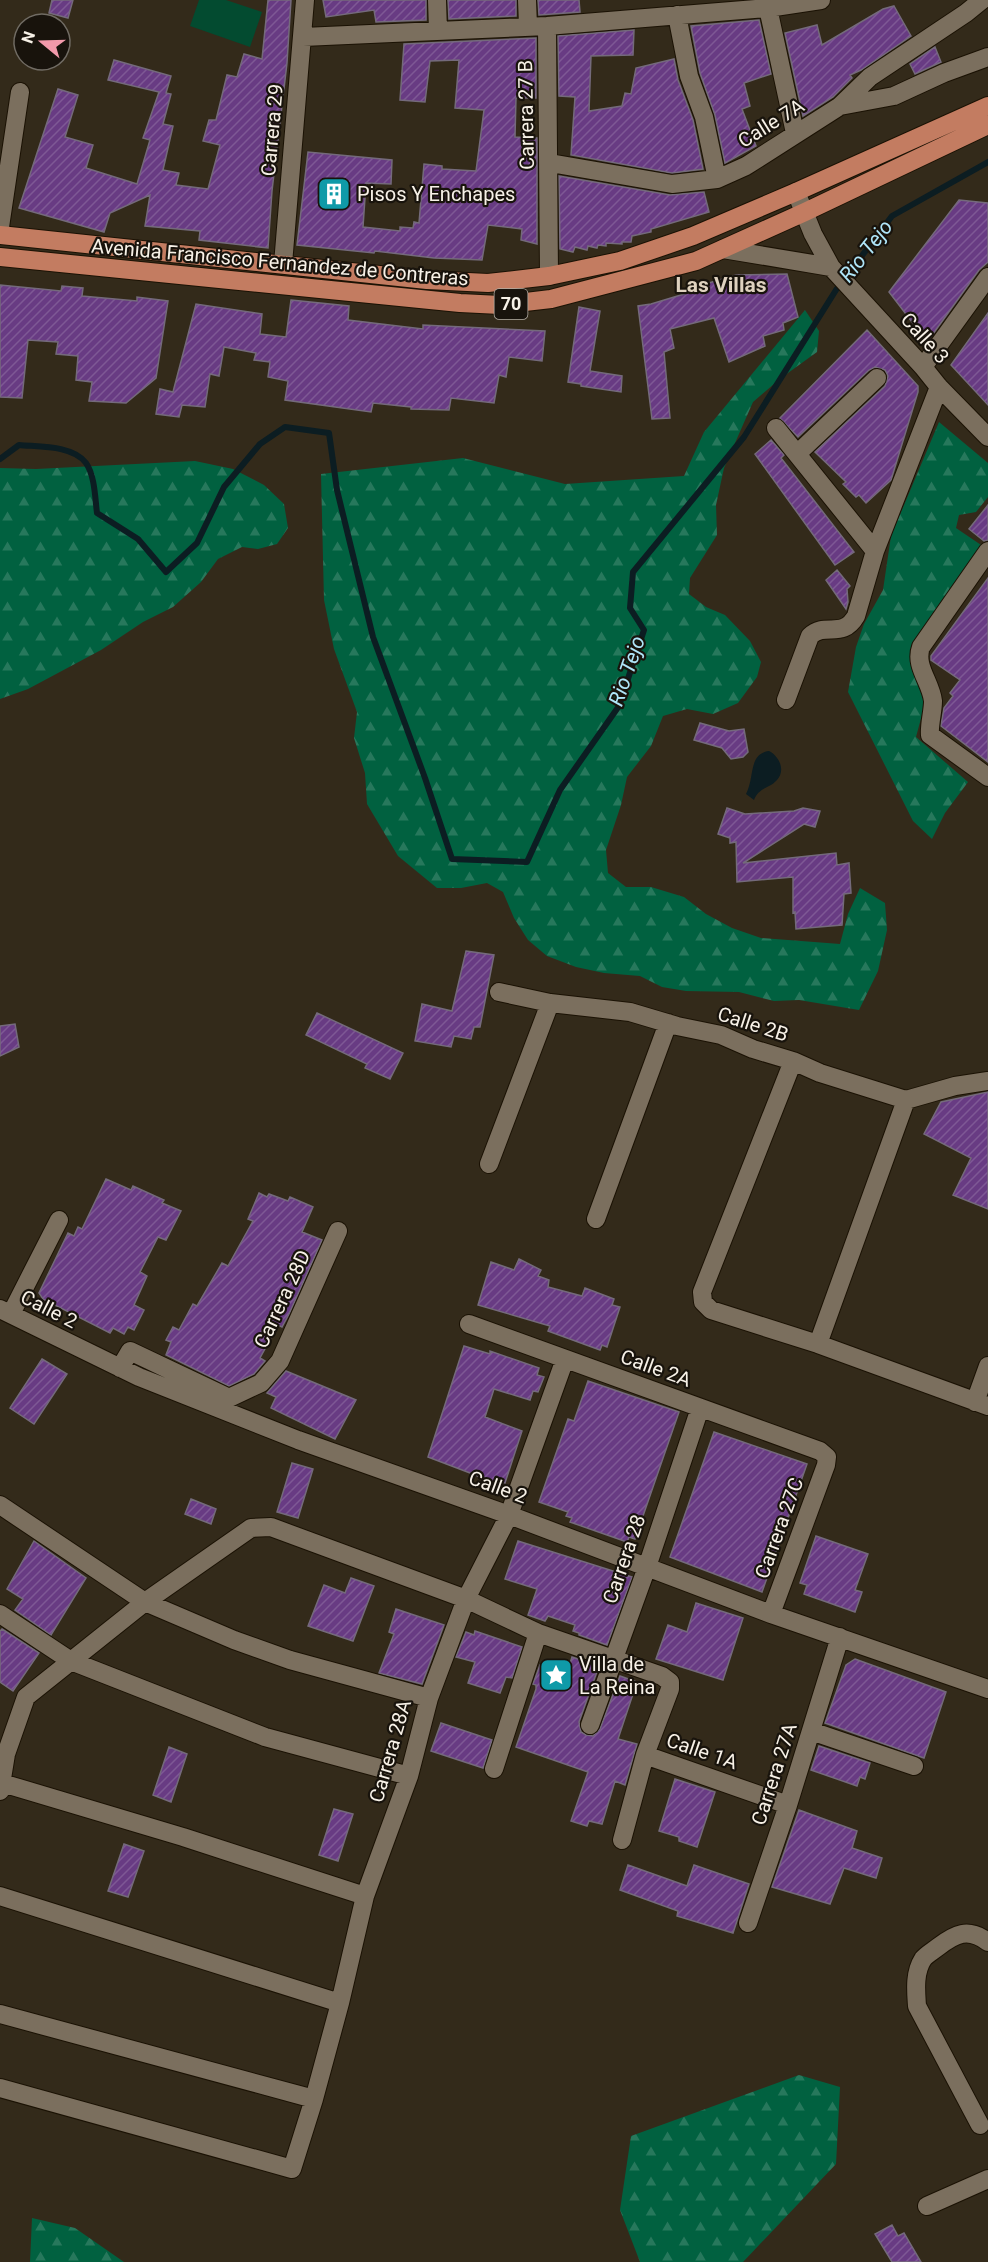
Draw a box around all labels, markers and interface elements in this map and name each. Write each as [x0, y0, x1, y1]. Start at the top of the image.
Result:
north arrow [12, 12, 72, 72]
text: N [17, 29, 39, 46]
street label: Carrera 27 B [513, 60, 539, 170]
street label: Carrera 29 [256, 83, 288, 177]
street label: Calle 7A [733, 93, 809, 153]
building icon: Pisos Y Enchapes [316, 176, 352, 212]
place label: Pisos Y Enchapes [357, 182, 515, 206]
water label: Rio Tejo [834, 215, 898, 287]
street label: Avenida Francisco Fernandez de Contreras [90, 234, 470, 290]
district label: Las Villas [675, 273, 767, 297]
road number: 70 [494, 289, 528, 319]
street label: Calle 3 [896, 308, 954, 368]
water label: Rio Tejo [604, 633, 650, 709]
street label: Calle 2B [715, 1001, 791, 1047]
street label: Carrera 28D [249, 1246, 315, 1352]
street label: Calle 2 [17, 1285, 81, 1333]
street label: Calle 2A [617, 1344, 695, 1392]
street label: Calle 2 [465, 1465, 531, 1509]
street label: Carrera 27C [750, 1474, 808, 1582]
street label: Carrera 28 [598, 1511, 650, 1607]
place label: Villa de La Reina [579, 1652, 655, 1699]
place icon: Villa de La Reina [538, 1657, 574, 1693]
street label: Carrera 28A [364, 1697, 416, 1805]
street label: Carrera 27A [746, 1720, 802, 1828]
street label: Calle 1A [663, 1728, 741, 1774]

